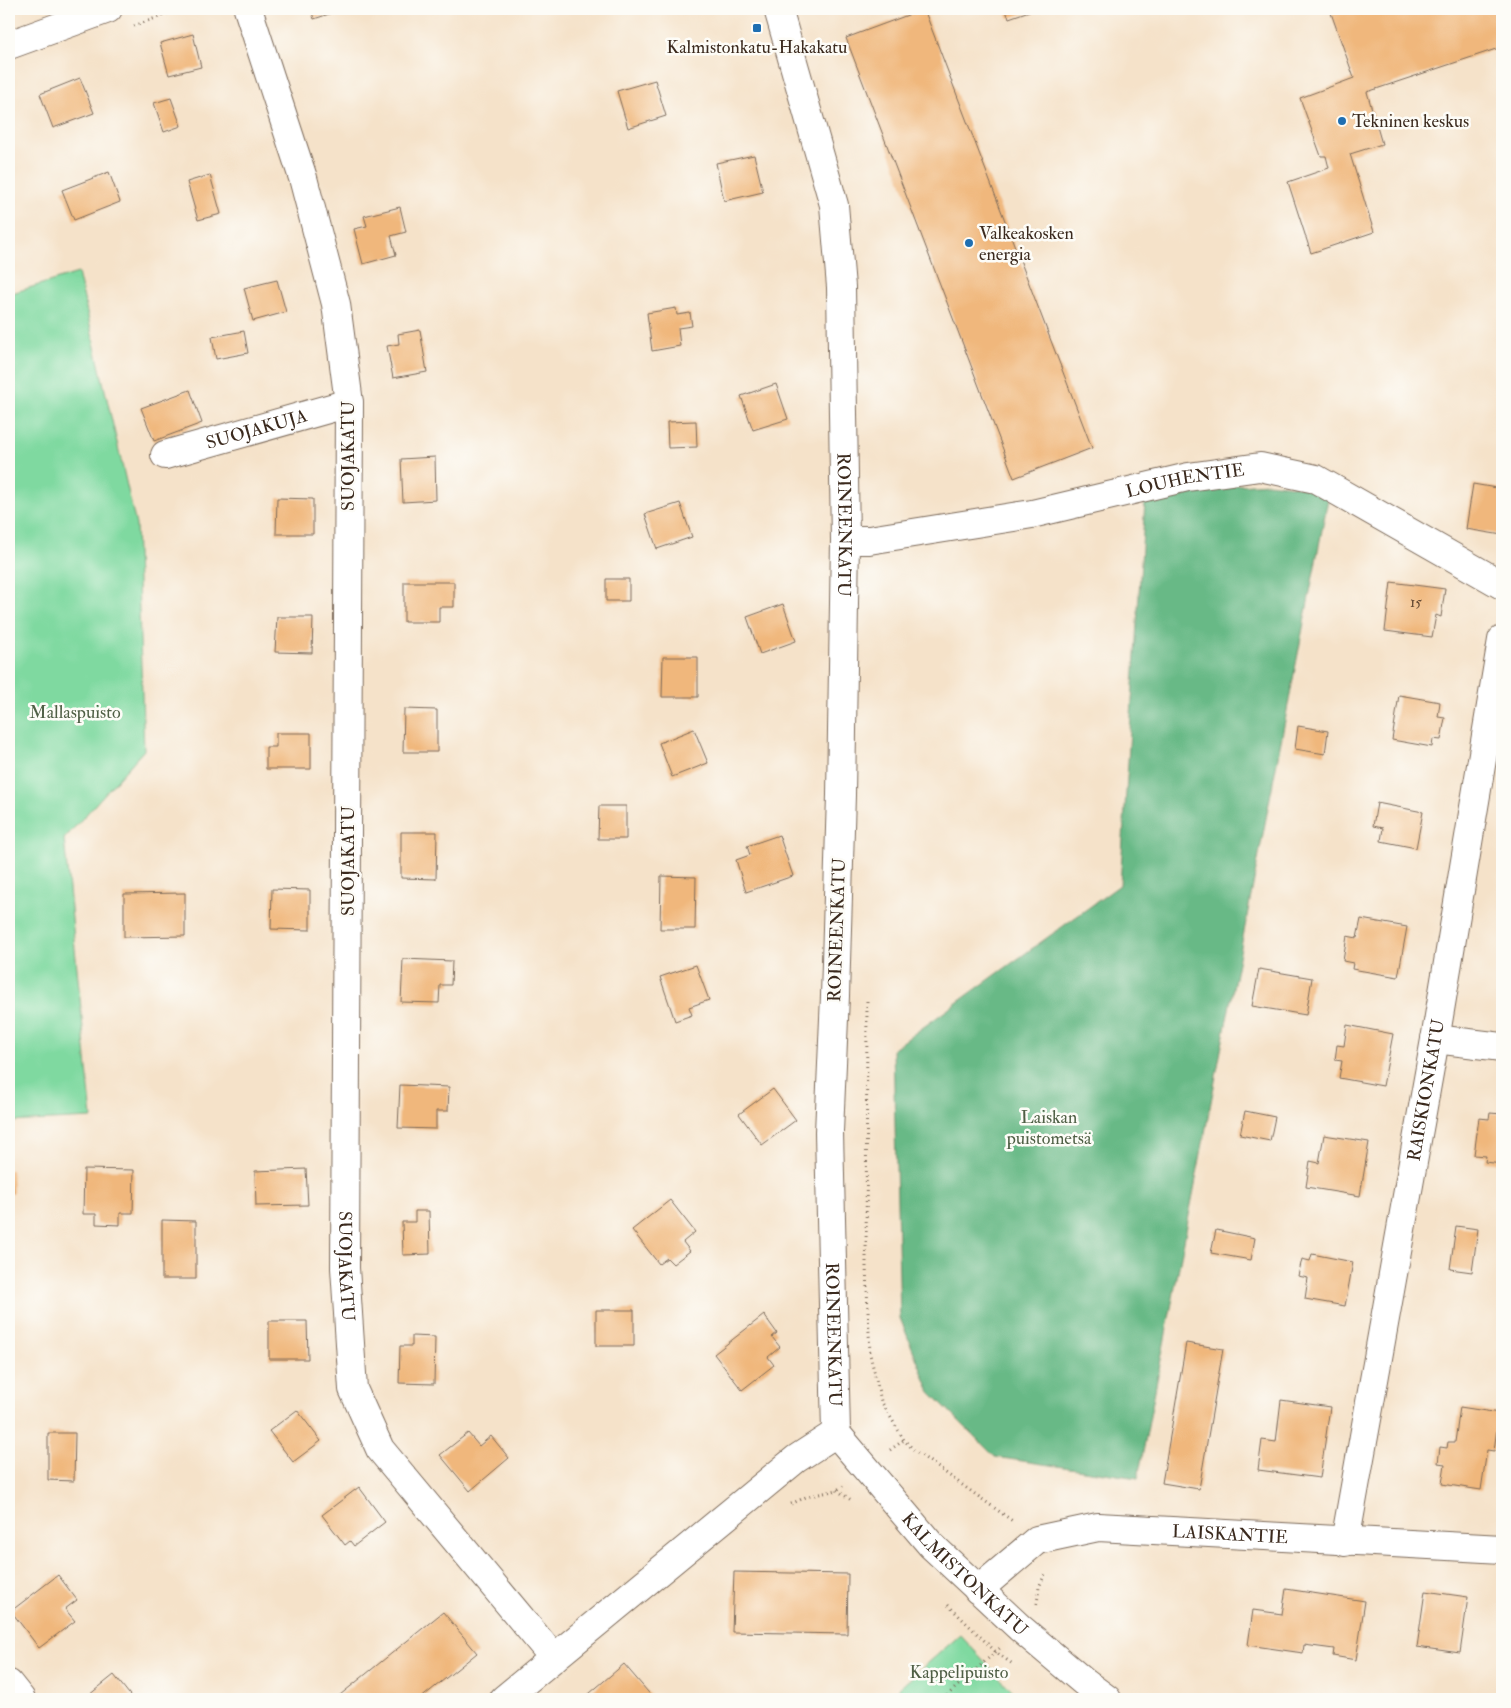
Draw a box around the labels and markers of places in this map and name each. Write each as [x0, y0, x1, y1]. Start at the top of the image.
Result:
marker: Kalmistonkatu-Hakakatu [751, 22, 763, 34]
place label: Kalmistonkatu-Hakakatu [667, 36, 847, 59]
place label: Tekninen keskus [1352, 110, 1469, 133]
marker: Tekninen keskus [1336, 115, 1348, 127]
place label: Valkeakosken energia [979, 222, 1074, 266]
marker: Valkeakosken energia [963, 237, 975, 249]

